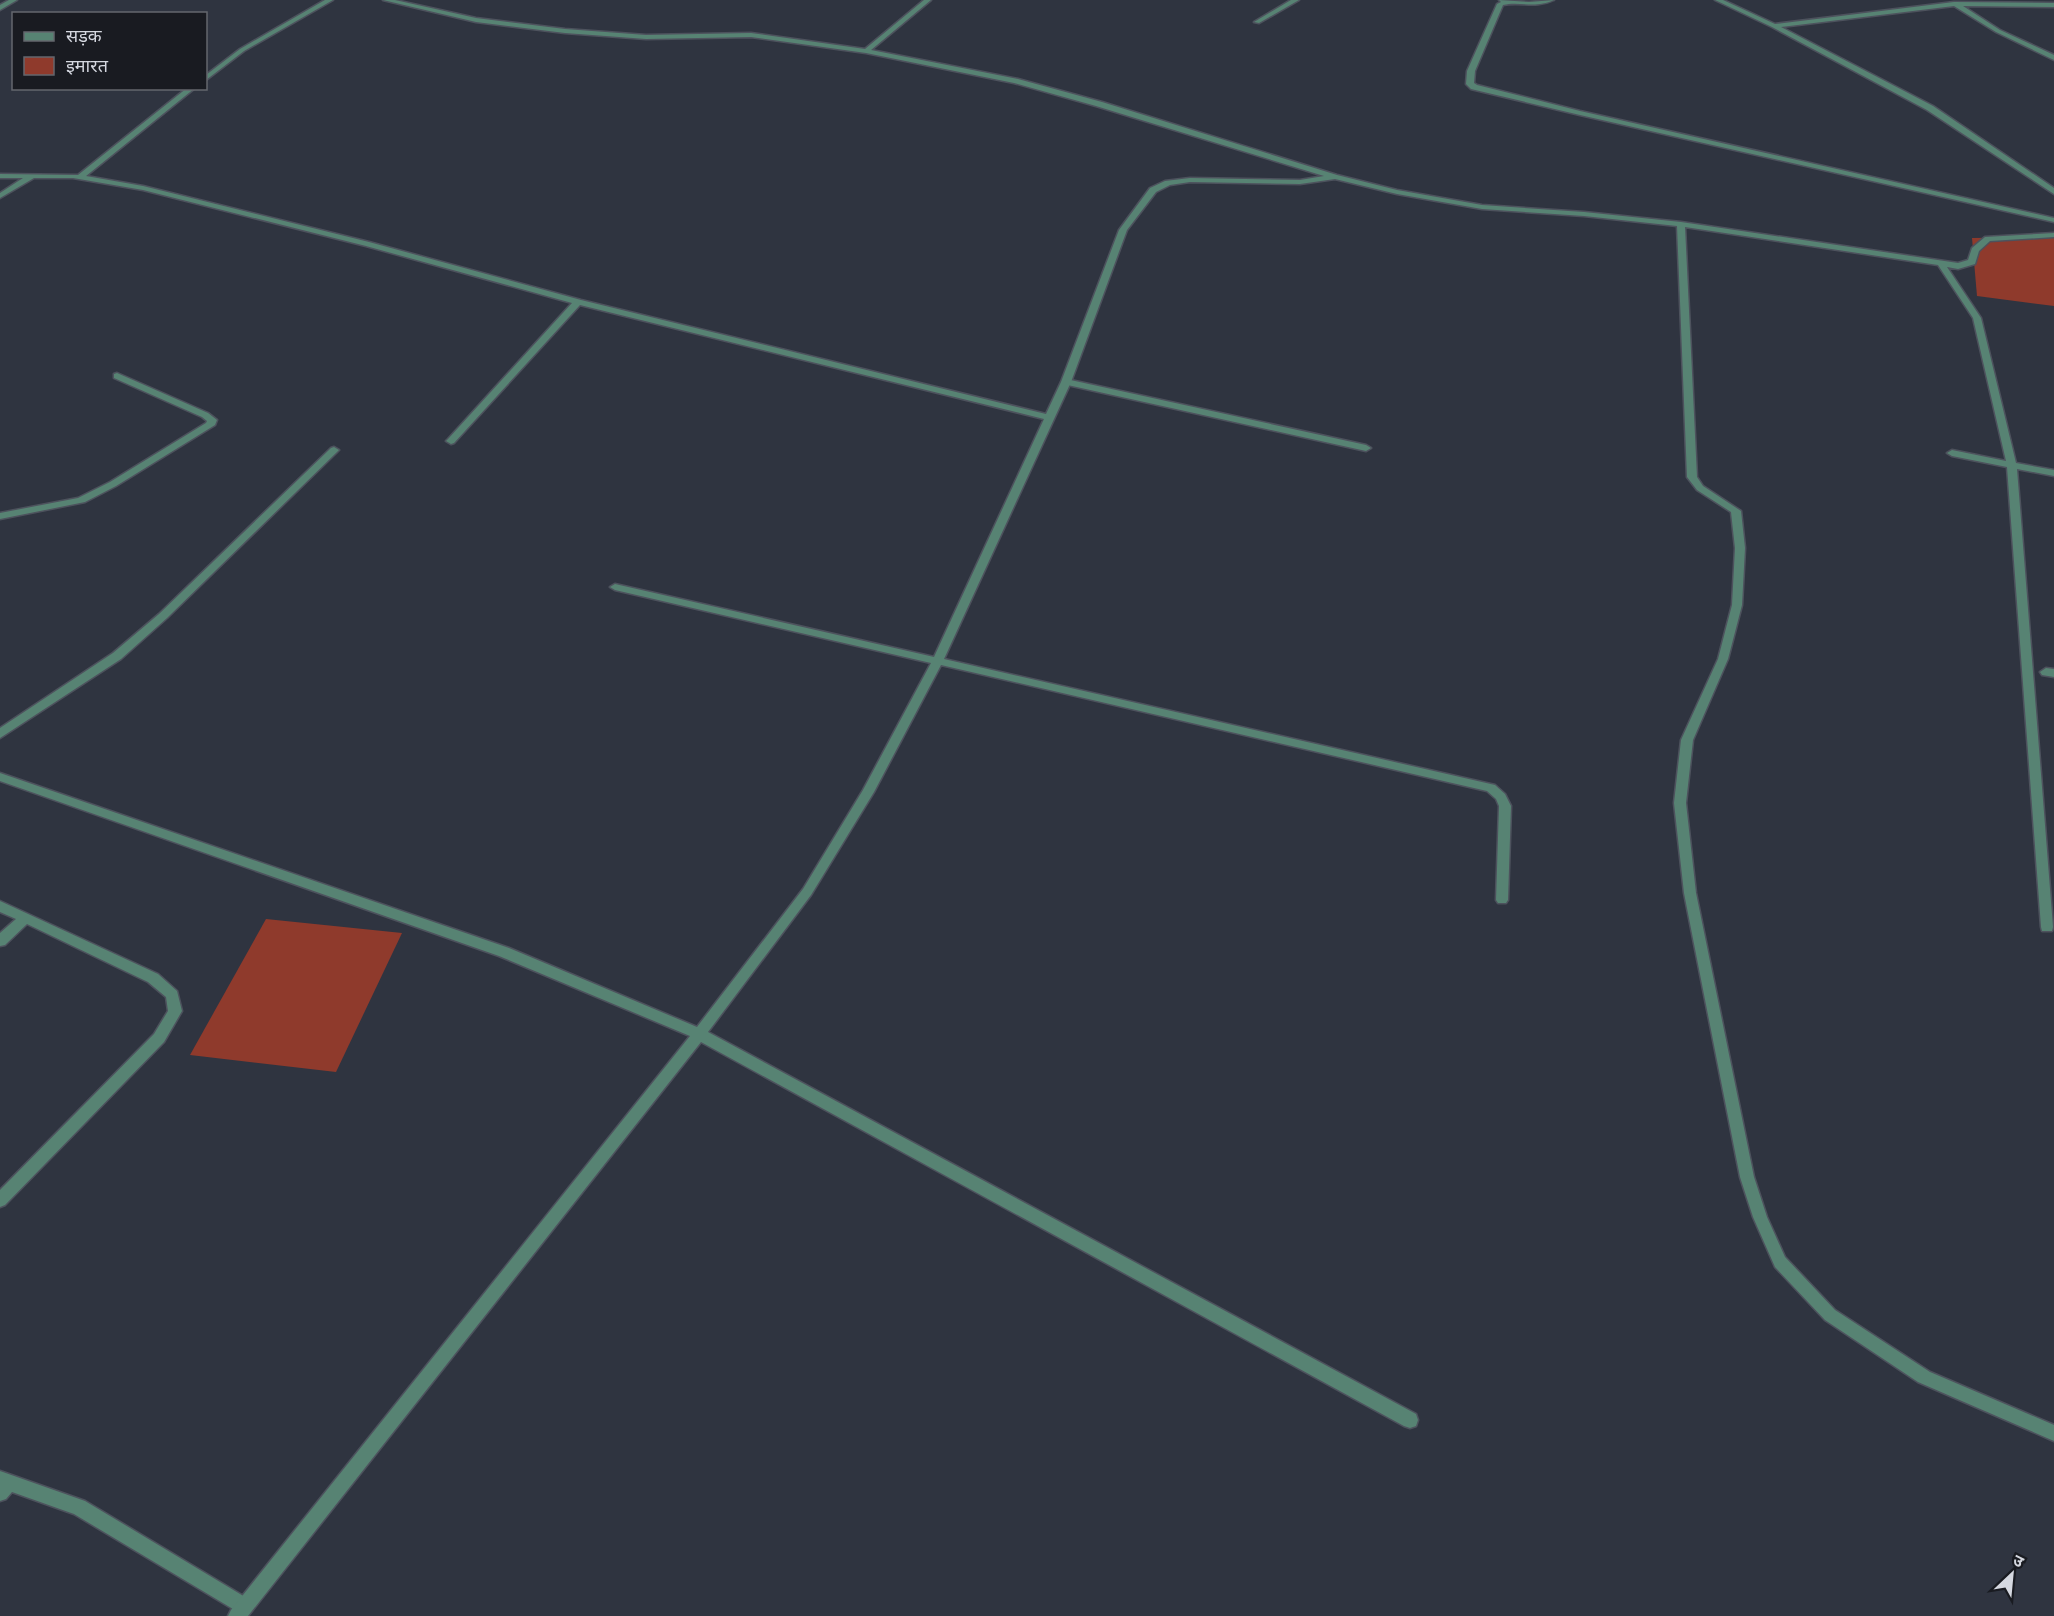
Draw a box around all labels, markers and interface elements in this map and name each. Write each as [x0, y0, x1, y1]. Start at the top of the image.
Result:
legend [12, 12, 207, 90]
text: सड़क [66, 23, 103, 47]
text: इमारत [66, 53, 109, 77]
north arrow [1982, 1544, 2042, 1604]
text: उ [2010, 1549, 2028, 1573]

